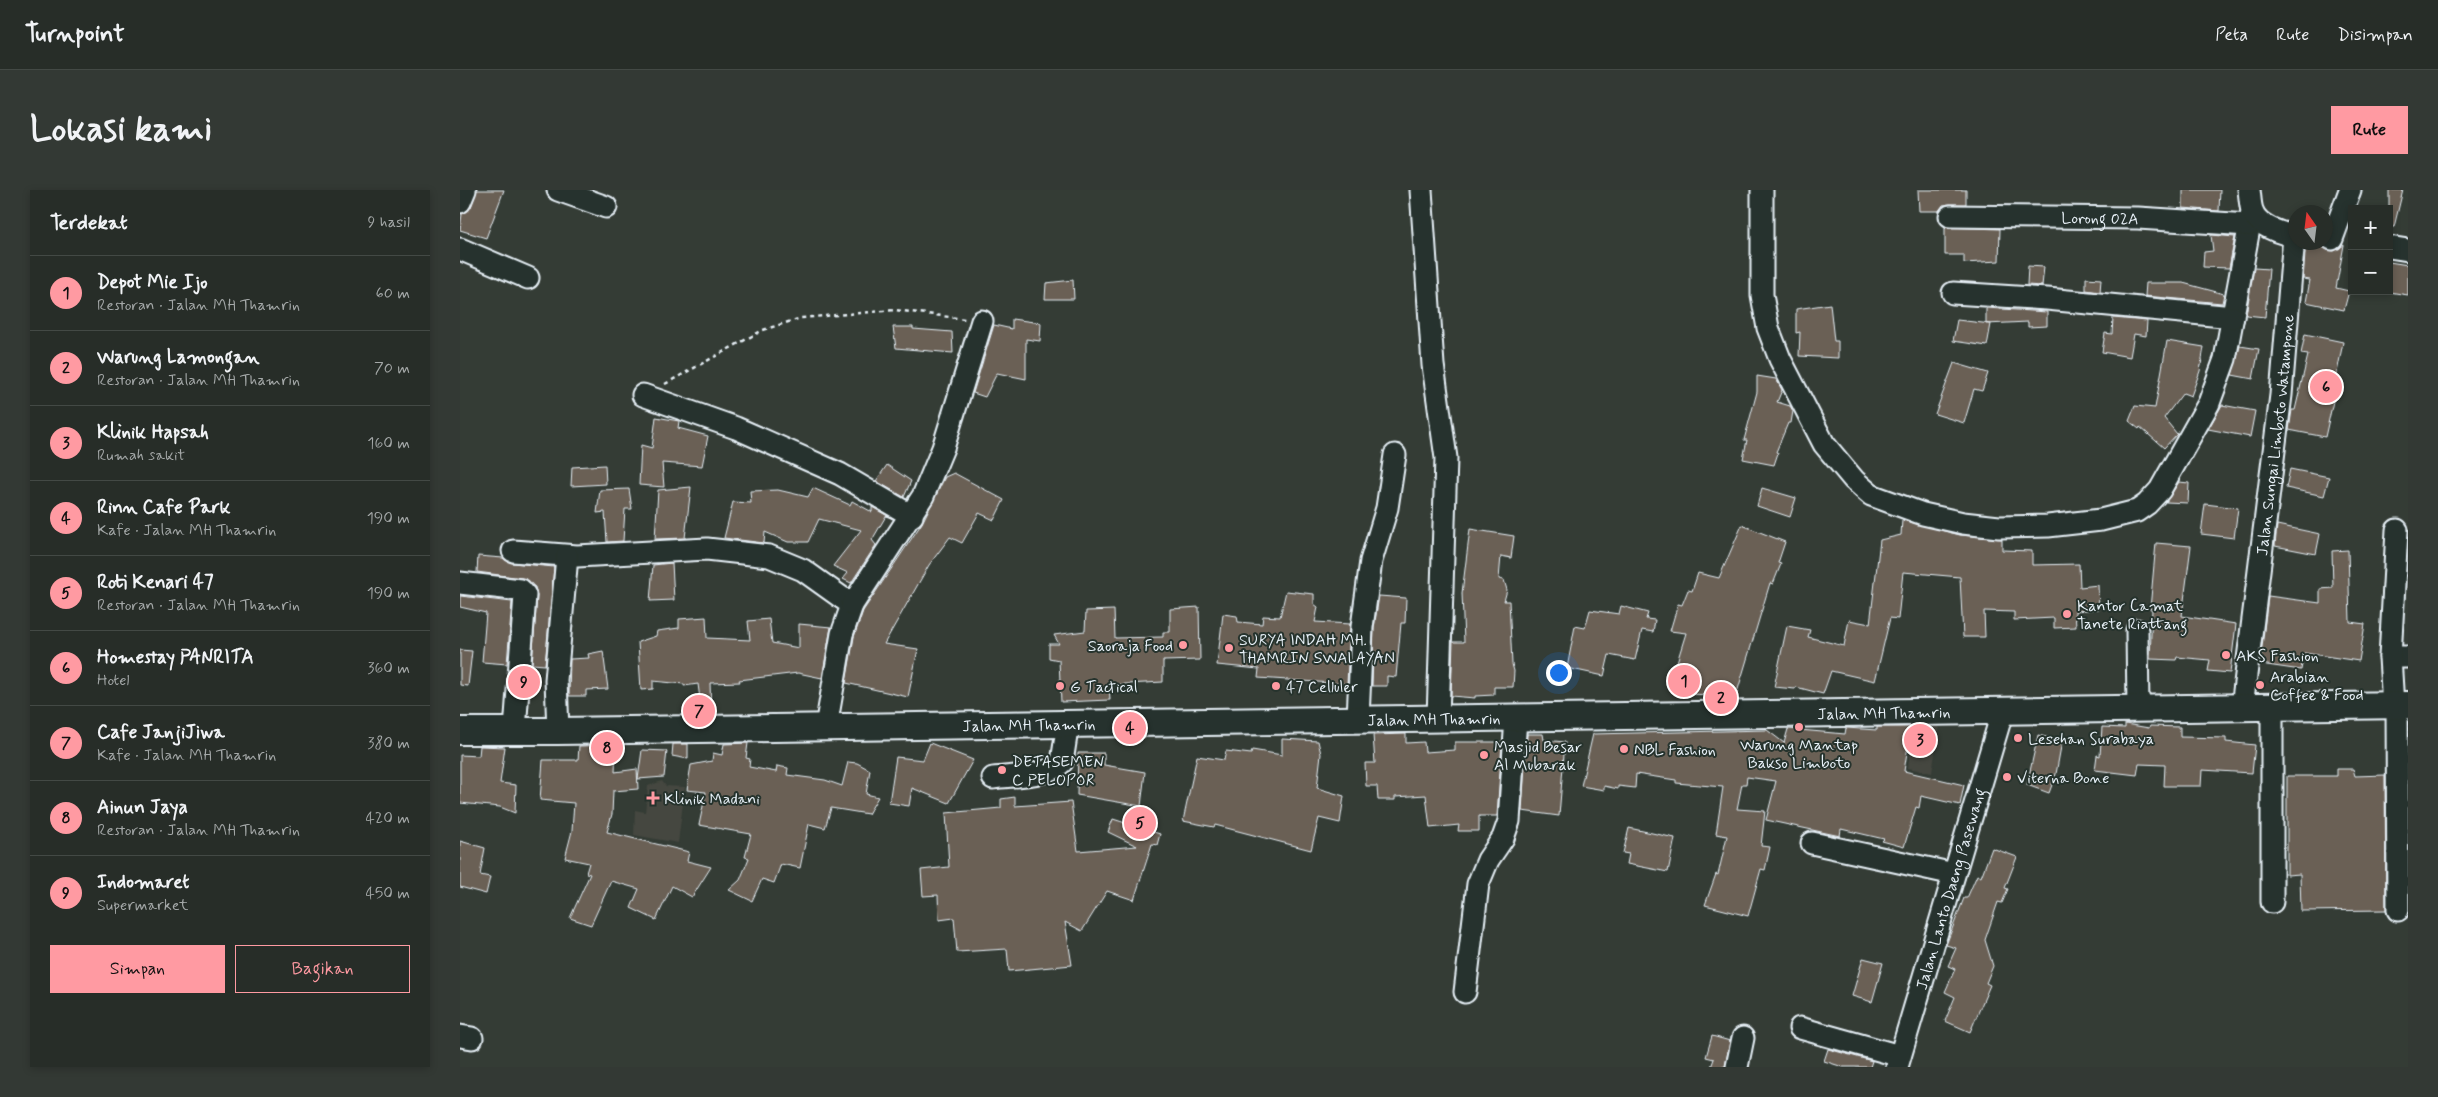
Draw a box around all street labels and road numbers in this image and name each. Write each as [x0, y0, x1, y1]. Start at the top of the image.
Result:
street label: Lorong 02A [2061, 208, 2139, 231]
street label: Jalan Sungai Limboto Watampone [2252, 313, 2300, 557]
street label: Jalan MH Thamrin [1817, 702, 1951, 725]
street label: Jalan MH Thamrin [1367, 709, 1501, 732]
street label: Jalan MH Thamrin [962, 714, 1096, 737]
street label: Jalan Lanto Daeng Pasewang [1912, 786, 1992, 993]

